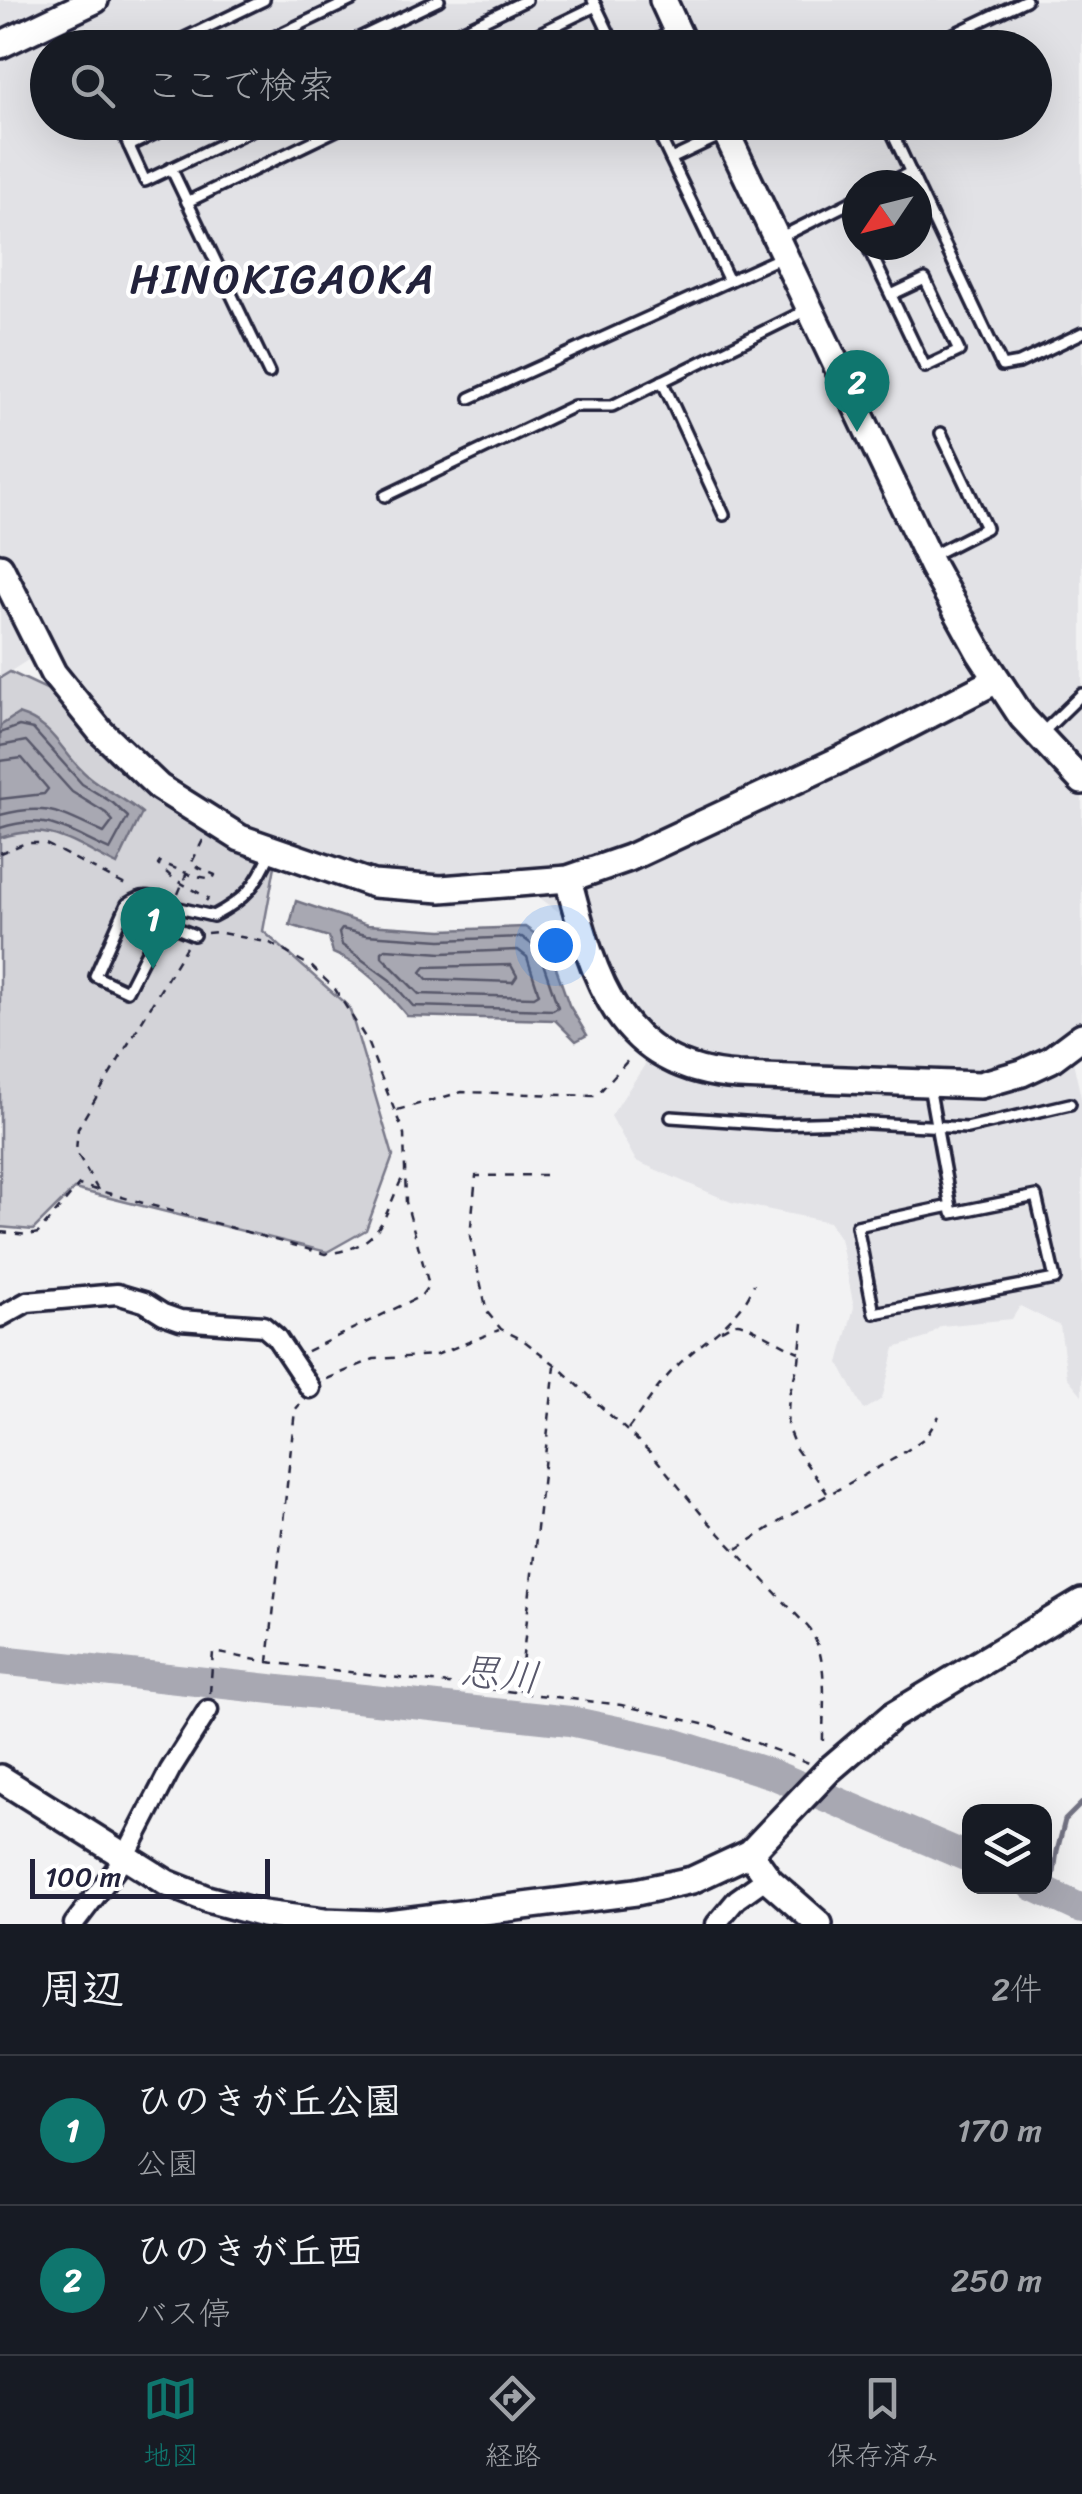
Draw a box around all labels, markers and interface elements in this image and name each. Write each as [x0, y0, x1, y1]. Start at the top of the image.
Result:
search box [30, 30, 1052, 140]
text: ここで検索 [145, 52, 335, 119]
icon: search [65, 58, 120, 113]
north arrow [842, 170, 932, 260]
district label: HINOKIGAOKA [130, 242, 436, 316]
pin: 2 [824, 350, 890, 432]
pin: 1 [120, 886, 186, 969]
your location [530, 920, 581, 971]
water label: 思川 [457, 1635, 543, 1713]
map controls [962, 1804, 1052, 1894]
button: layers [962, 1804, 1052, 1894]
text: 100 m [45, 1852, 121, 1901]
scale bar [30, 1854, 270, 1898]
text: 周辺 [40, 1952, 124, 2026]
text: 2件 [992, 1961, 1042, 2018]
text: ひのきが丘公園 [135, 2068, 402, 2135]
text: 1 [66, 2102, 79, 2159]
text: 170 m [957, 2102, 1042, 2159]
text: 公園 [135, 2135, 199, 2192]
text: ひのきが丘西 [135, 2218, 364, 2285]
text: 2 [63, 2252, 82, 2309]
text: 250 m [951, 2252, 1042, 2309]
text: バス停 [135, 2285, 231, 2342]
tab: 地図 [143, 2371, 199, 2480]
tab: 経路 [485, 2371, 541, 2480]
tab: 保存済み [827, 2371, 939, 2480]

